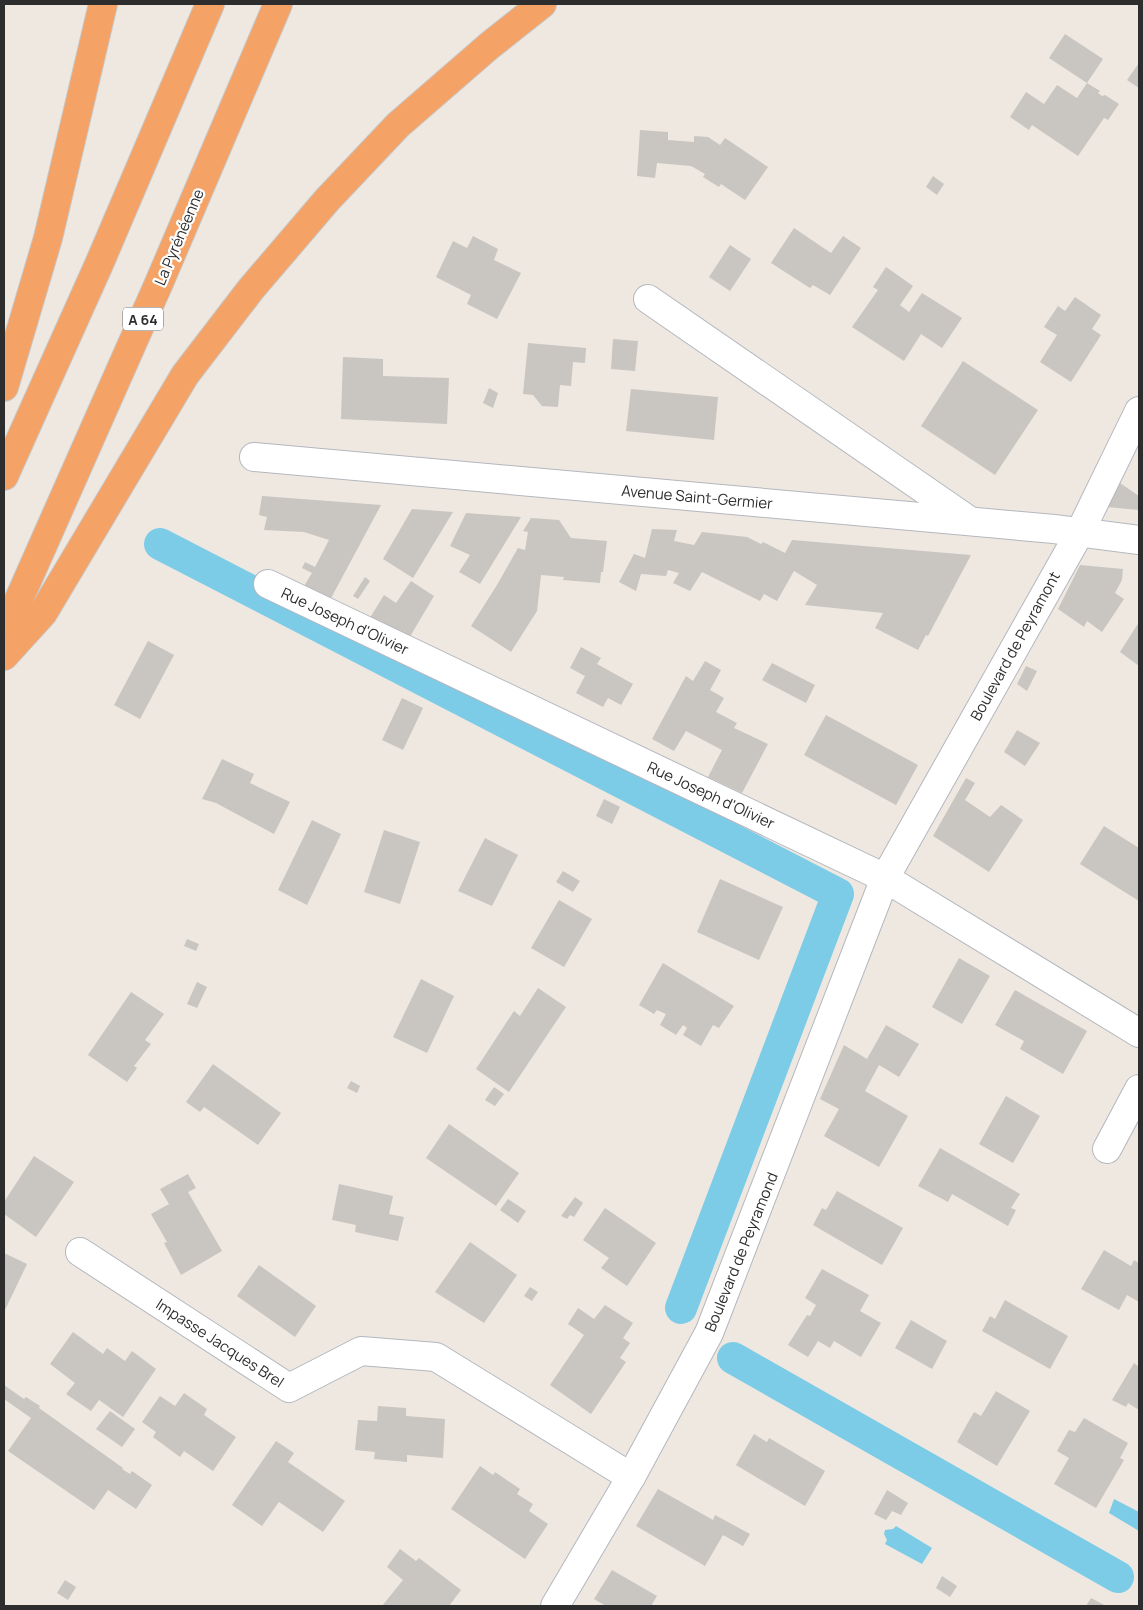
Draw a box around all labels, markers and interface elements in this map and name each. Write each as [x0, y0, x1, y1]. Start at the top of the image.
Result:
street label: La Pyrénéenne [149, 185, 209, 288]
road number: A 64 [123, 308, 163, 330]
street label: Avenue Saint-Germier [620, 480, 774, 514]
street label: Boulevard de Peyramont [965, 568, 1065, 724]
street label: Rue Joseph d'Olivier [278, 582, 413, 660]
street label: Rue Joseph d'Olivier [644, 756, 779, 834]
street label: Boulevard de Peyramond [699, 1169, 783, 1335]
street label: Impasse Jacques Brel [152, 1294, 288, 1392]

